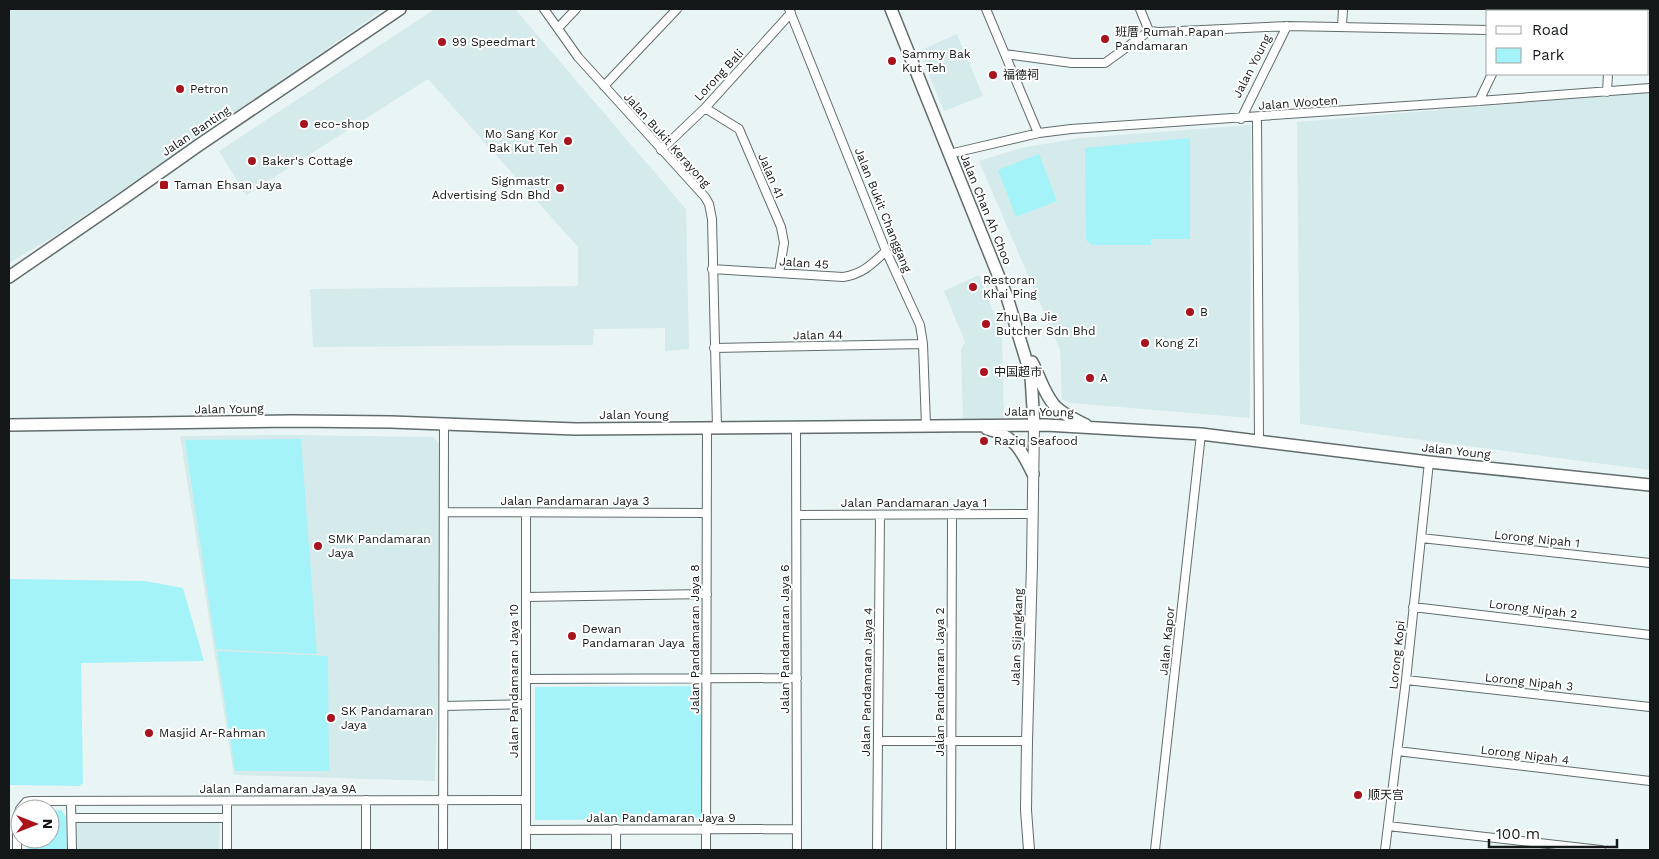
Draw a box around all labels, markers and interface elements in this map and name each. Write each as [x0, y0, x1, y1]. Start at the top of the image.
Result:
legend [1486, 10, 1649, 75]
text: Road [1532, 21, 1569, 39]
place label: 班厝 Rumah Papan Pandamaran [1115, 25, 1224, 53]
street label: Jalan Young [1230, 31, 1274, 100]
marker: 班厝 Rumah Papan Pandamaran [1099, 33, 1111, 45]
place label: 99 Speedmart [452, 35, 535, 49]
marker: 99 Speedmart [436, 36, 448, 48]
street label: Lorong Bali [692, 46, 746, 104]
text: Park [1532, 46, 1565, 64]
place label: Sammy Bak Kut Teh [902, 47, 971, 75]
marker: Sammy Bak Kut Teh [886, 55, 898, 67]
place label: 福德祠 [1003, 68, 1039, 82]
marker: 福德祠 [987, 69, 999, 81]
place label: Petron [190, 82, 228, 96]
marker: Petron [174, 83, 186, 95]
street label: Jalan Bukit Kerayong [621, 90, 714, 191]
street label: Jalan Wooten [1258, 93, 1338, 113]
street label: Jalan Banting [159, 103, 233, 159]
place label: eco-shop [314, 117, 369, 131]
marker: eco-shop [298, 118, 310, 130]
place label: Mo Sang Kor Bak Kut Teh [485, 127, 558, 155]
marker: Mo Sang Kor Bak Kut Teh [562, 135, 574, 147]
street label: Jalan Bukit Changgang [852, 146, 915, 275]
street label: Jalan 41 [755, 152, 787, 200]
street label: Jalan Chan Ah Choo [957, 152, 1015, 266]
place label: Baker's Cottage [262, 154, 353, 168]
marker: Baker's Cottage [246, 155, 258, 167]
place label: Signmastr Advertising Sdn Bhd [432, 174, 550, 202]
place label: Taman Ehsan Jaya [174, 178, 282, 192]
marker: Taman Ehsan Jaya [158, 179, 170, 191]
marker: Signmastr Advertising Sdn Bhd [554, 182, 566, 194]
street label: Jalan 45 [779, 254, 829, 272]
place label: Restoran Khai Ping [983, 273, 1037, 301]
marker: Restoran Khai Ping [967, 281, 979, 293]
place label: B [1200, 305, 1208, 319]
marker: B [1184, 306, 1196, 318]
place label: Zhu Ba Jie Butcher Sdn Bhd [996, 310, 1096, 338]
marker: Zhu Ba Jie Butcher Sdn Bhd [980, 318, 992, 330]
street label: Jalan 44 [793, 328, 843, 342]
place label: Kong Zi [1155, 336, 1198, 350]
marker: Kong Zi [1139, 337, 1151, 349]
place label: 中国超市 [994, 365, 1042, 379]
marker: 中国超市 [978, 366, 990, 378]
place label: A [1100, 371, 1108, 385]
marker: A [1084, 372, 1096, 384]
street label: Jalan Young [194, 401, 264, 417]
street label: Jalan Young [1004, 404, 1074, 420]
street label: Jalan Young [599, 408, 669, 422]
place label: Raziq Seafood [994, 434, 1078, 448]
marker: Raziq Seafood [978, 435, 990, 447]
street label: Jalan Young [1421, 440, 1492, 462]
street label: Jalan Pandamaran Jaya 3 [501, 494, 649, 508]
street label: Jalan Pandamaran Jaya 1 [841, 496, 987, 510]
street label: Lorong Nipah 1 [1493, 528, 1581, 550]
place label: SMK Pandamaran Jaya [328, 532, 431, 560]
marker: SMK Pandamaran Jaya [312, 540, 324, 552]
street label: Jalan Pandamaran Jaya 8 [688, 564, 702, 714]
street label: Jalan Pandamaran Jaya 6 [778, 564, 792, 714]
street label: Jalan Sijangkang [1008, 588, 1026, 686]
street label: Lorong Nipah 2 [1488, 597, 1578, 621]
street label: Jalan Pandamaran Jaya 10 [507, 604, 521, 758]
street label: Jalan Kapor [1156, 606, 1178, 676]
street label: Jalan Pandamaran Jaya 4 [859, 607, 875, 757]
street label: Jalan Pandamaran Jaya 2 [933, 608, 947, 756]
street label: Lorong Kopi [1386, 620, 1408, 690]
place label: Dewan Pandamaran Jaya [582, 622, 685, 650]
marker: Dewan Pandamaran Jaya [566, 630, 578, 642]
street label: Lorong Nipah 3 [1484, 670, 1574, 694]
place label: SK Pandamaran Jaya [341, 704, 434, 732]
marker: SK Pandamaran Jaya [325, 712, 337, 724]
place label: Masjid Ar-Rahman [159, 726, 266, 740]
marker: Masjid Ar-Rahman [143, 727, 155, 739]
street label: Lorong Nipah 4 [1480, 743, 1570, 767]
street label: Jalan Pandamaran Jaya 9A [199, 782, 357, 796]
place label: 顺天宫 [1368, 788, 1404, 802]
marker: 顺天宫 [1352, 789, 1364, 801]
north arrow [10, 799, 60, 849]
street label: Jalan Pandamaran Jaya 9 [586, 811, 736, 825]
scale bar [1489, 816, 1616, 848]
text: N [40, 819, 56, 829]
text: 100 m [1496, 825, 1540, 843]

